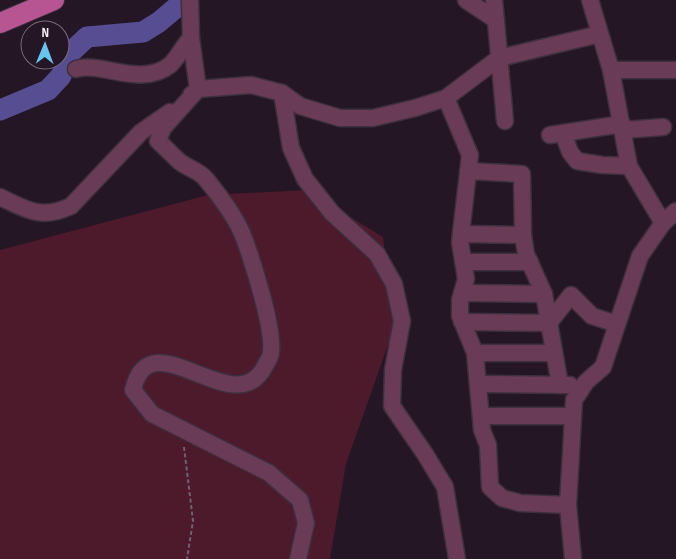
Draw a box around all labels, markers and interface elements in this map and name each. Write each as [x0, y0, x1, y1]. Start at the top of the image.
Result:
north arrow [20, 20, 70, 70]
text: N [41, 24, 49, 41]

